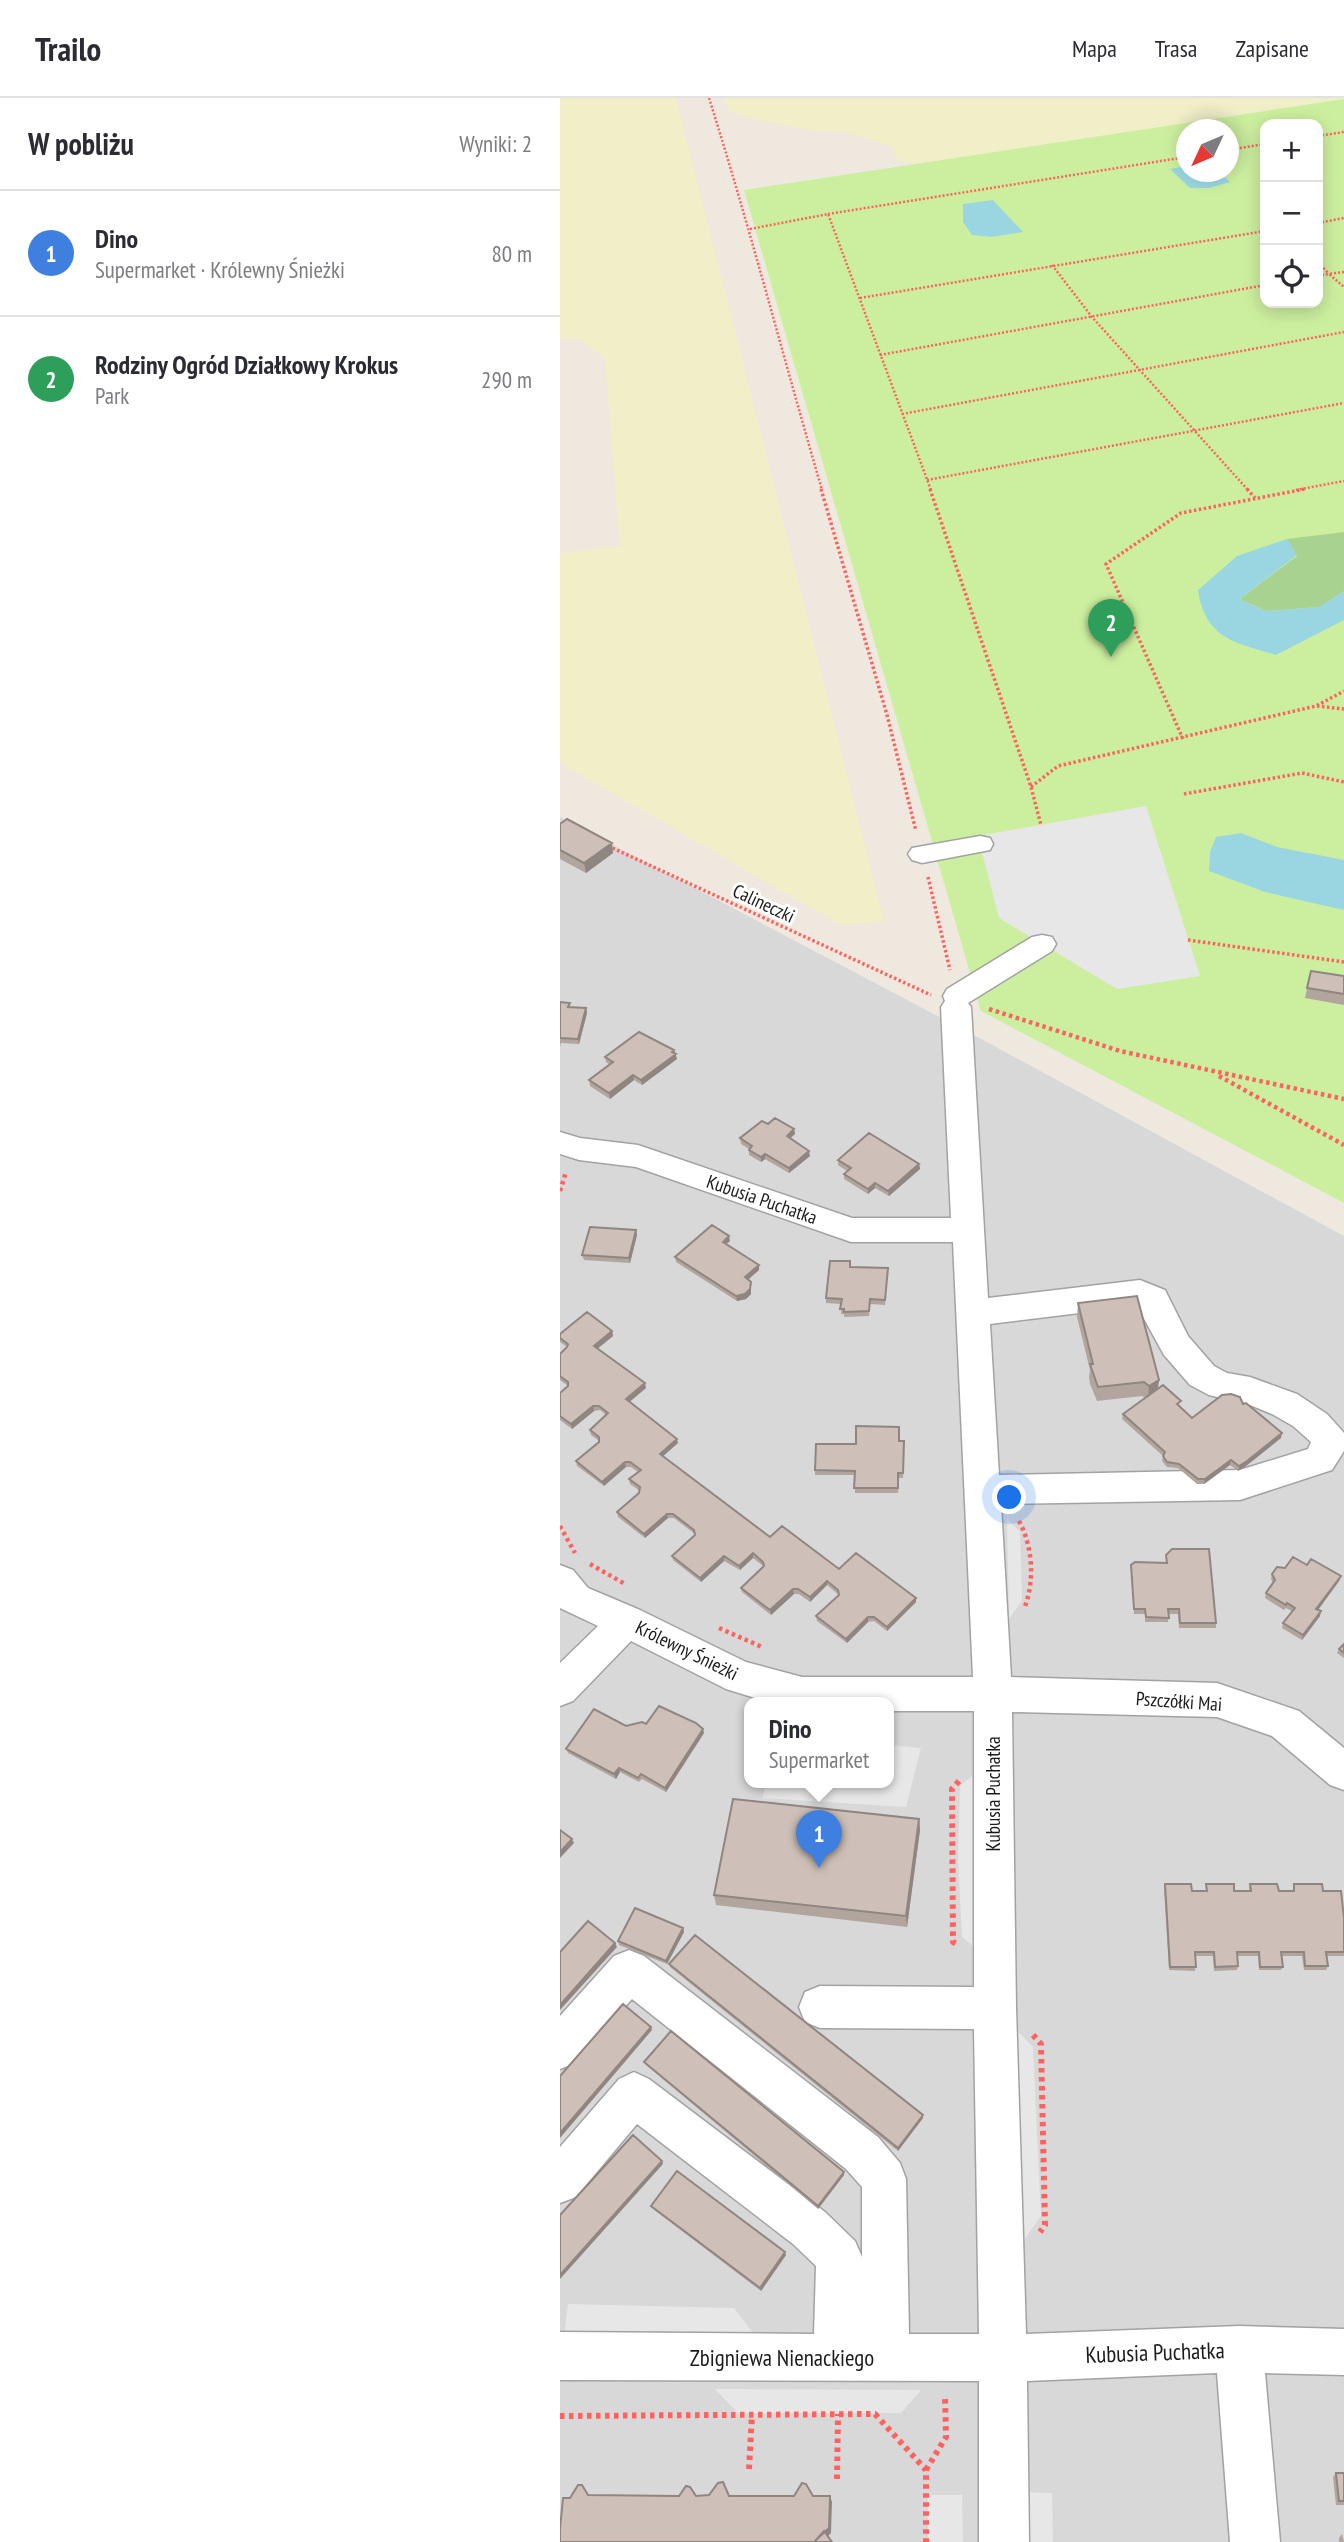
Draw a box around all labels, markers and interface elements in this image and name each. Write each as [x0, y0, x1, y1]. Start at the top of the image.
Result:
text: Trailo [35, 27, 101, 70]
text: Mapa [1072, 33, 1117, 64]
text: Trasa [1155, 33, 1197, 64]
text: Zapisane [1235, 33, 1309, 64]
north arrow [1176, 119, 1239, 182]
map controls [1260, 119, 1323, 308]
button: + [1260, 119, 1323, 182]
text: W pobliżu [28, 124, 134, 163]
text: Wyniki: 2 [459, 129, 532, 158]
button: − [1260, 182, 1323, 245]
text: Dino [95, 222, 138, 255]
text: 1 [46, 239, 57, 268]
text: 80 m [491, 239, 532, 268]
button: locate [1260, 245, 1323, 308]
text: Supermarket · Królewny Śnieżki [95, 255, 345, 284]
text: Rodziny Ogród Działkowy Krokus [95, 348, 398, 381]
text: 2 [46, 365, 57, 394]
text: 290 m [481, 365, 532, 394]
text: Park [95, 381, 129, 410]
pin: 2 [1088, 599, 1134, 657]
street label: Calineczki [729, 878, 799, 928]
street label: Kubusia Puchatka [704, 1169, 820, 1229]
your location [992, 1480, 1026, 1514]
street label: Królewny Śnieżki [632, 1615, 742, 1685]
street label: Pszczółki Mai [1135, 1686, 1223, 1716]
popup [744, 1697, 894, 1788]
text: Dino [769, 1712, 812, 1745]
street label: Kubusia Puchatka [981, 1736, 1005, 1852]
text: Supermarket [769, 1745, 869, 1774]
pin: 1 [796, 1810, 842, 1868]
street label: Kubusia Puchatka [1085, 2335, 1225, 2369]
street label: Zbigniewa Nienackiego [690, 2343, 874, 2372]

